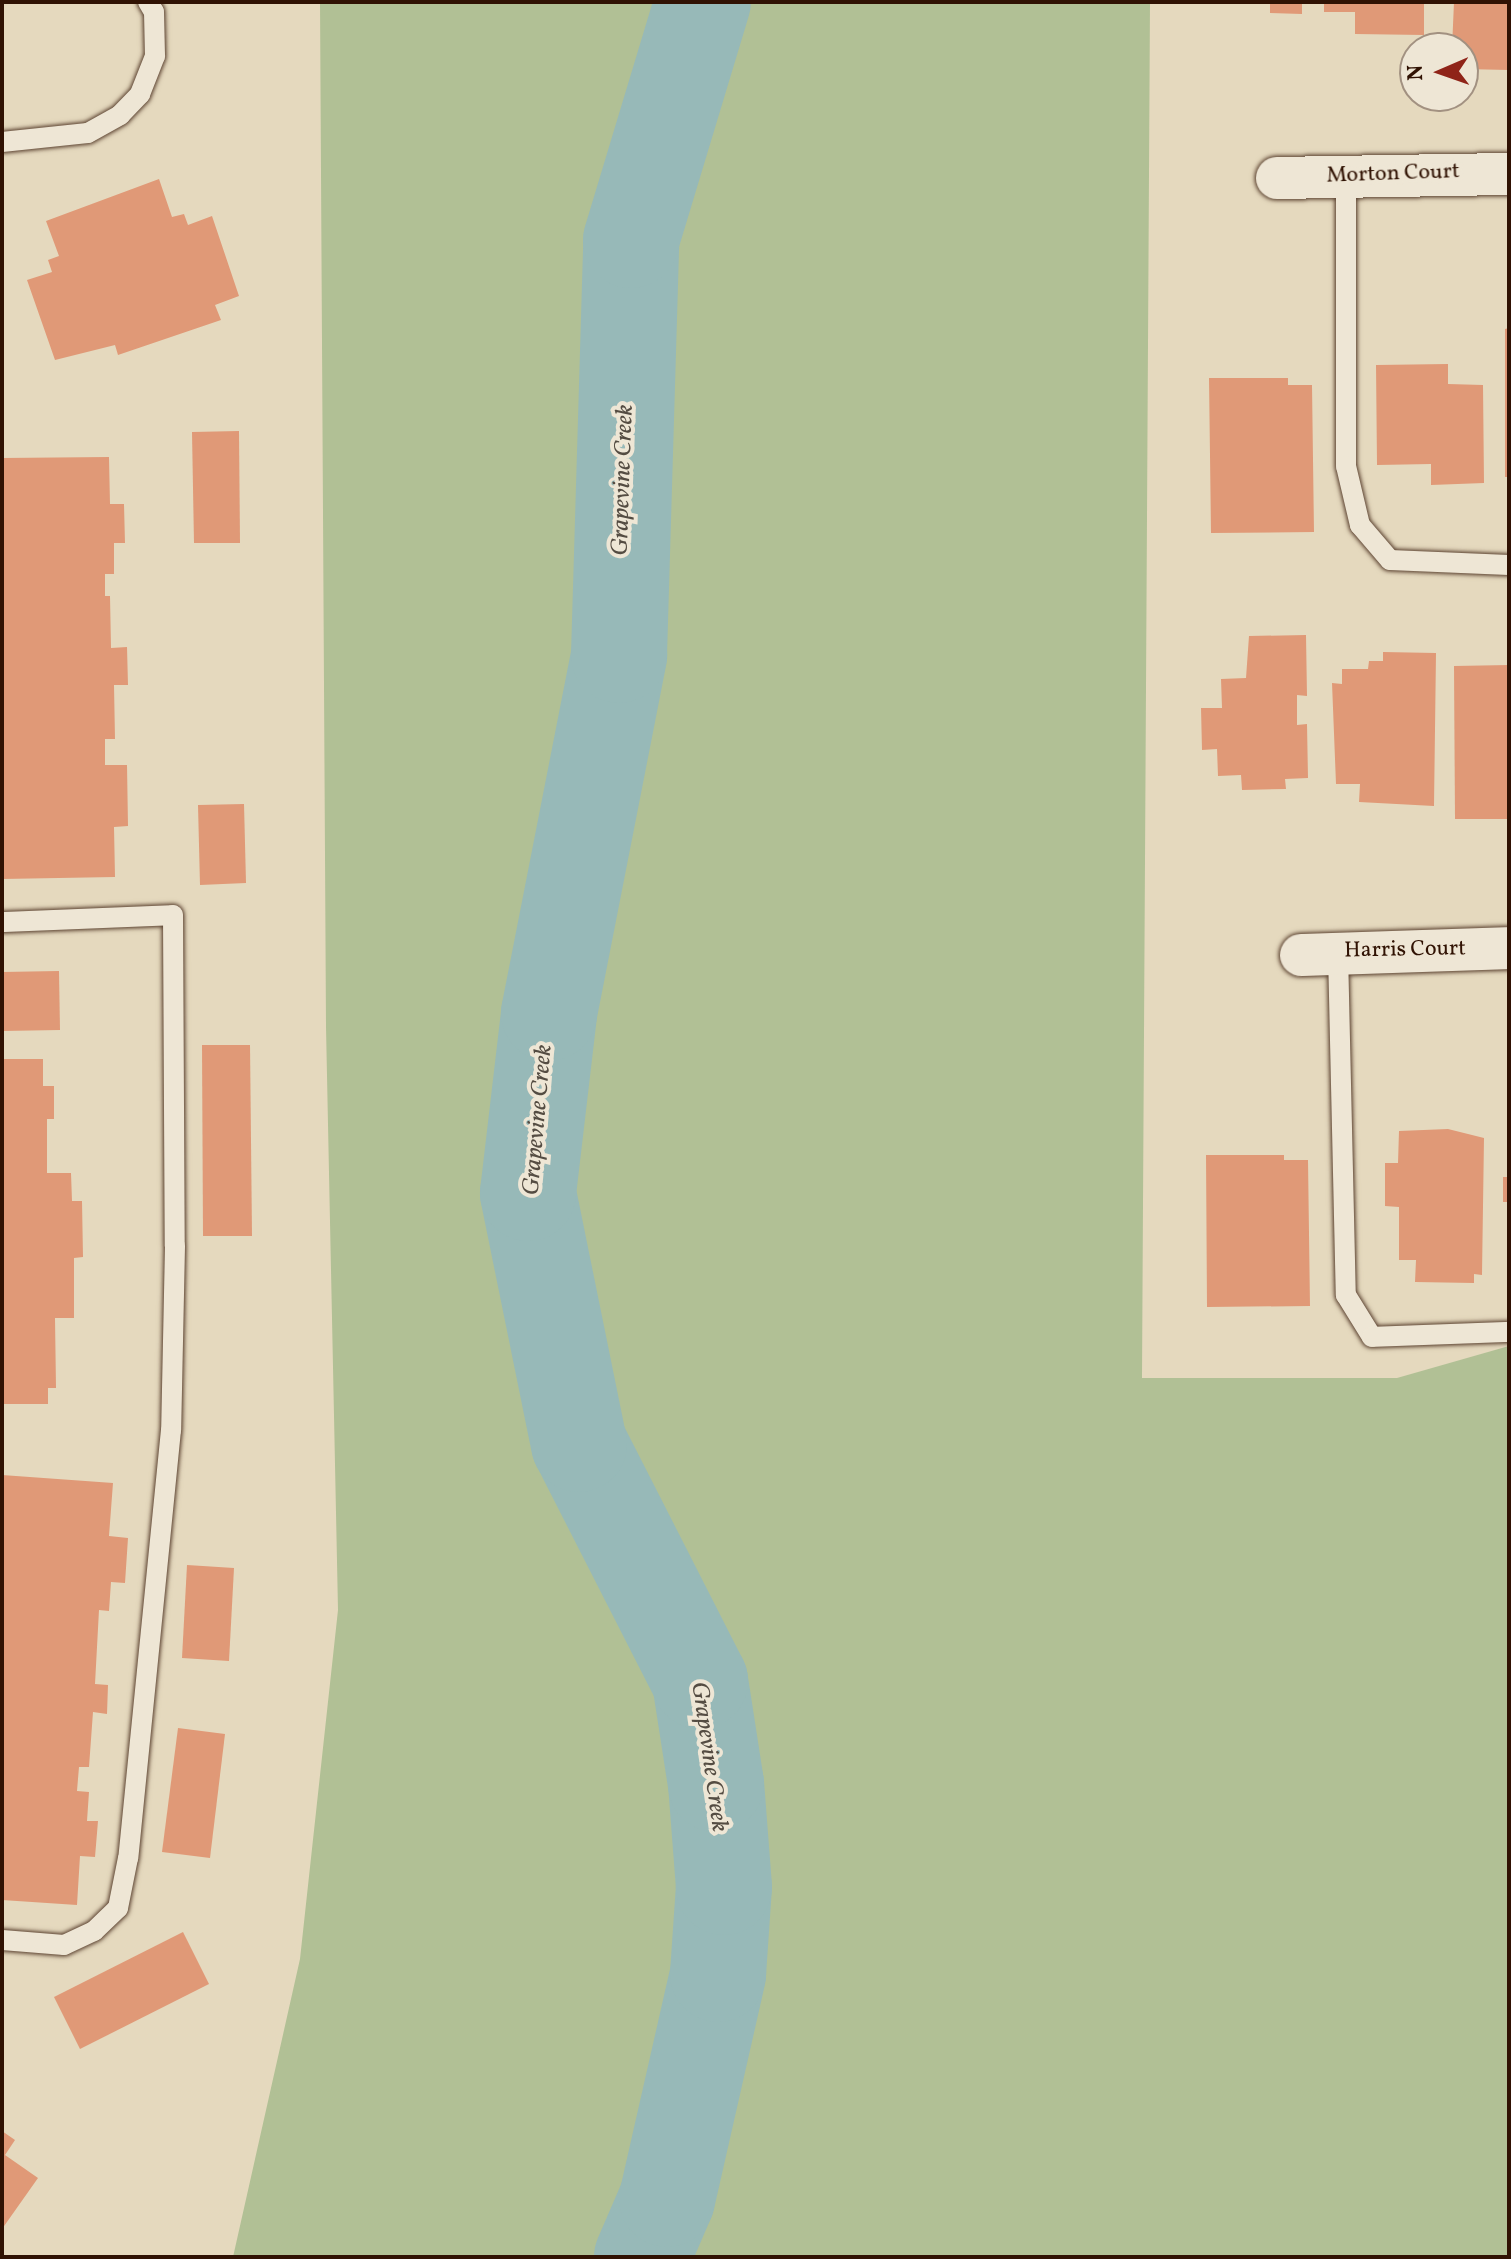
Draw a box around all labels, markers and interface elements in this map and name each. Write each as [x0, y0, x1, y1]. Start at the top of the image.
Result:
north arrow [1399, 32, 1479, 112]
text: N [1401, 64, 1432, 81]
street label: Morton Court [1326, 158, 1460, 190]
water label: Grapevine Creek [607, 404, 641, 556]
street label: Harris Court [1344, 936, 1466, 964]
water label: Grapevine Creek [518, 1044, 560, 1196]
water label: Grapevine Creek [683, 1680, 733, 1834]

